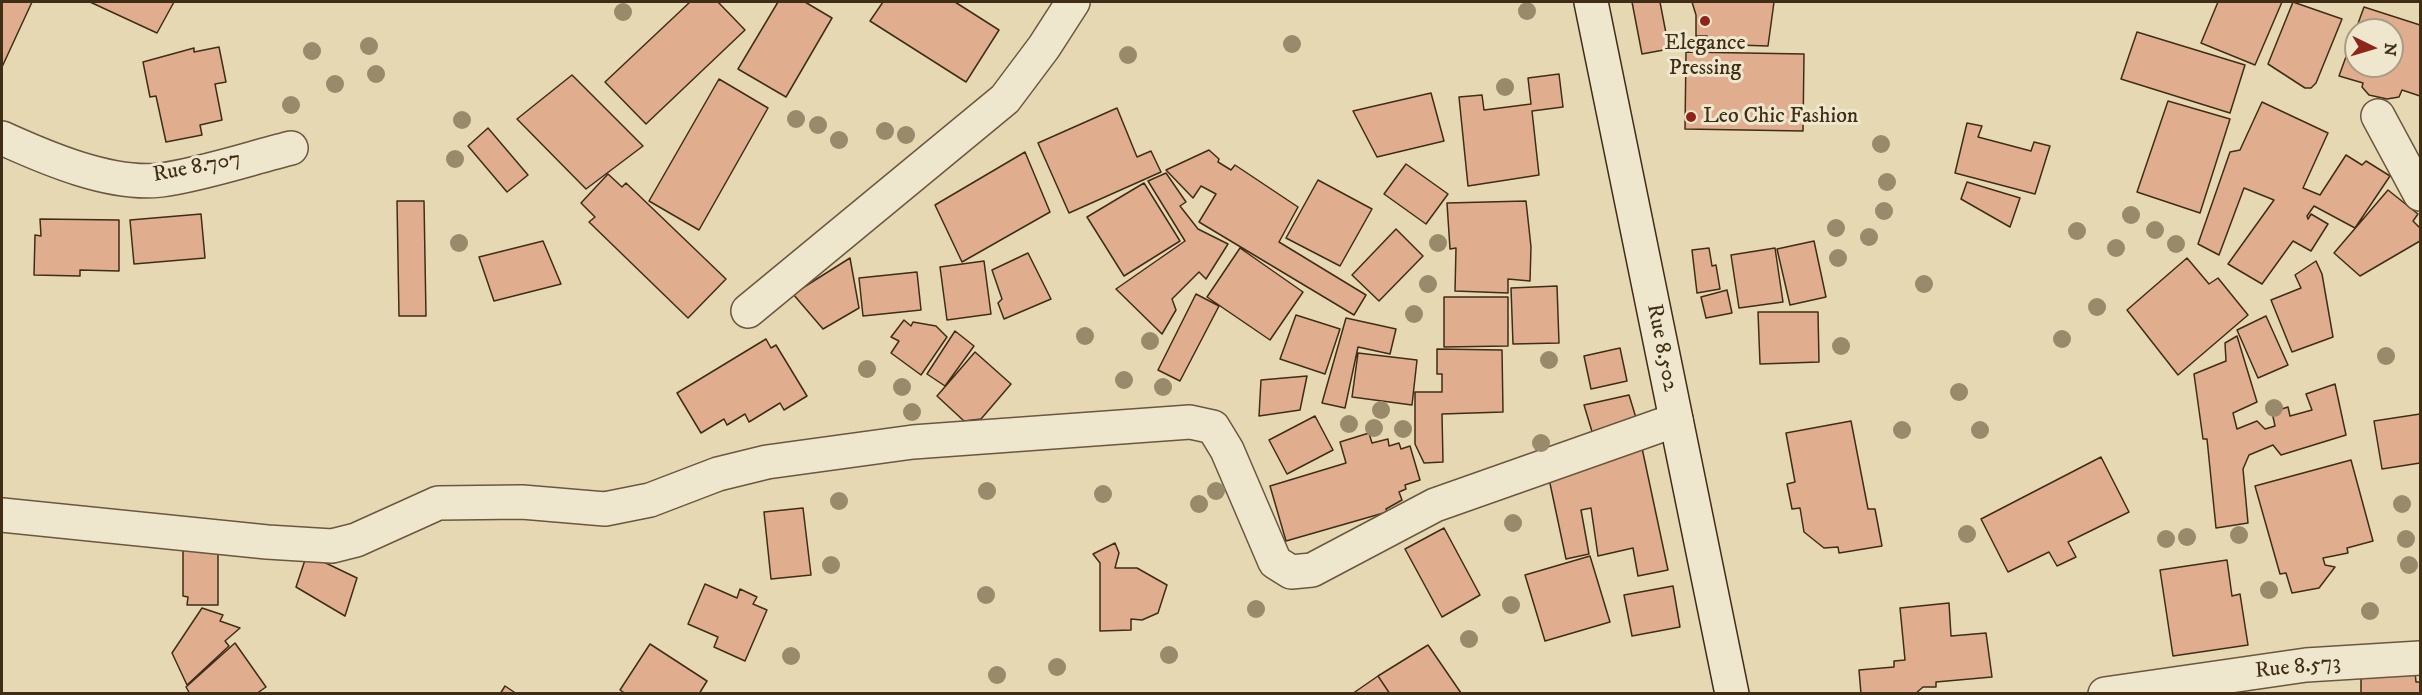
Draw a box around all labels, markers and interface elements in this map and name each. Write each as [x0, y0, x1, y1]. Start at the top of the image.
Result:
marker: Elegance Pressing [1698, 14, 1712, 28]
north arrow [2344, 18, 2404, 78]
place label: Elegance Pressing [1664, 31, 1746, 82]
text: N [2379, 42, 2400, 57]
place label: Leo Chic Fashion [1703, 104, 1858, 130]
marker: Leo Chic Fashion [1684, 110, 1698, 124]
street label: Rue 8.707 [151, 147, 243, 189]
street label: Rue 8.502 [1640, 302, 1682, 394]
street label: Rue 8.573 [2254, 650, 2342, 686]

